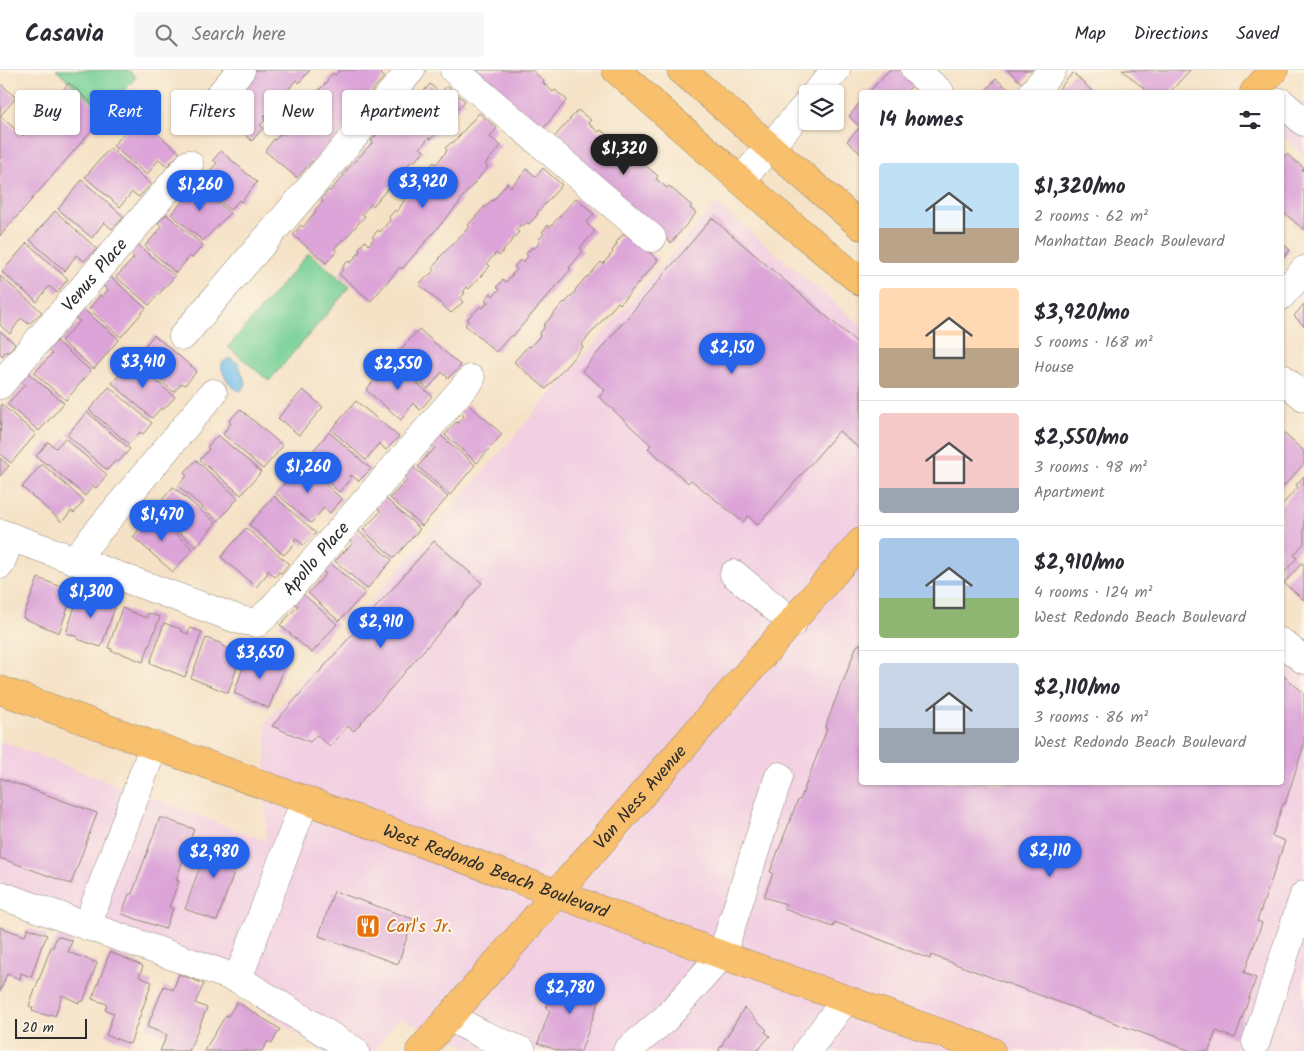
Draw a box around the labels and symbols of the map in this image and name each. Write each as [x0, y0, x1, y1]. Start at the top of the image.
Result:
pin: $1,320 [583, 134, 665, 176]
pin: $3,920 [382, 166, 464, 209]
pin: $1,260 [159, 170, 241, 212]
street label: Venus Place [55, 232, 136, 319]
pin: $2,150 [691, 332, 773, 375]
pin: $3,410 [102, 346, 184, 389]
pin: $2,550 [357, 348, 439, 391]
pin: $1,260 [267, 452, 349, 494]
pin: $1,470 [121, 500, 203, 542]
street label: Apollo Place [276, 516, 358, 603]
pin: $1,300 [50, 576, 132, 619]
pin: $2,910 [340, 606, 422, 649]
pin: $3,650 [219, 638, 301, 680]
street label: Van Ness Avenue [587, 739, 695, 857]
street label: West Redondo Beach Boulevard [379, 817, 613, 928]
pin: $2,980 [173, 836, 255, 879]
pin: $2,110 [1009, 836, 1091, 878]
restaurant icon: Carl's Jr. [355, 913, 381, 939]
place label: Carl's Jr. [386, 913, 452, 942]
pin: $2,780 [529, 972, 611, 1015]
scale bar [15, 1016, 88, 1039]

